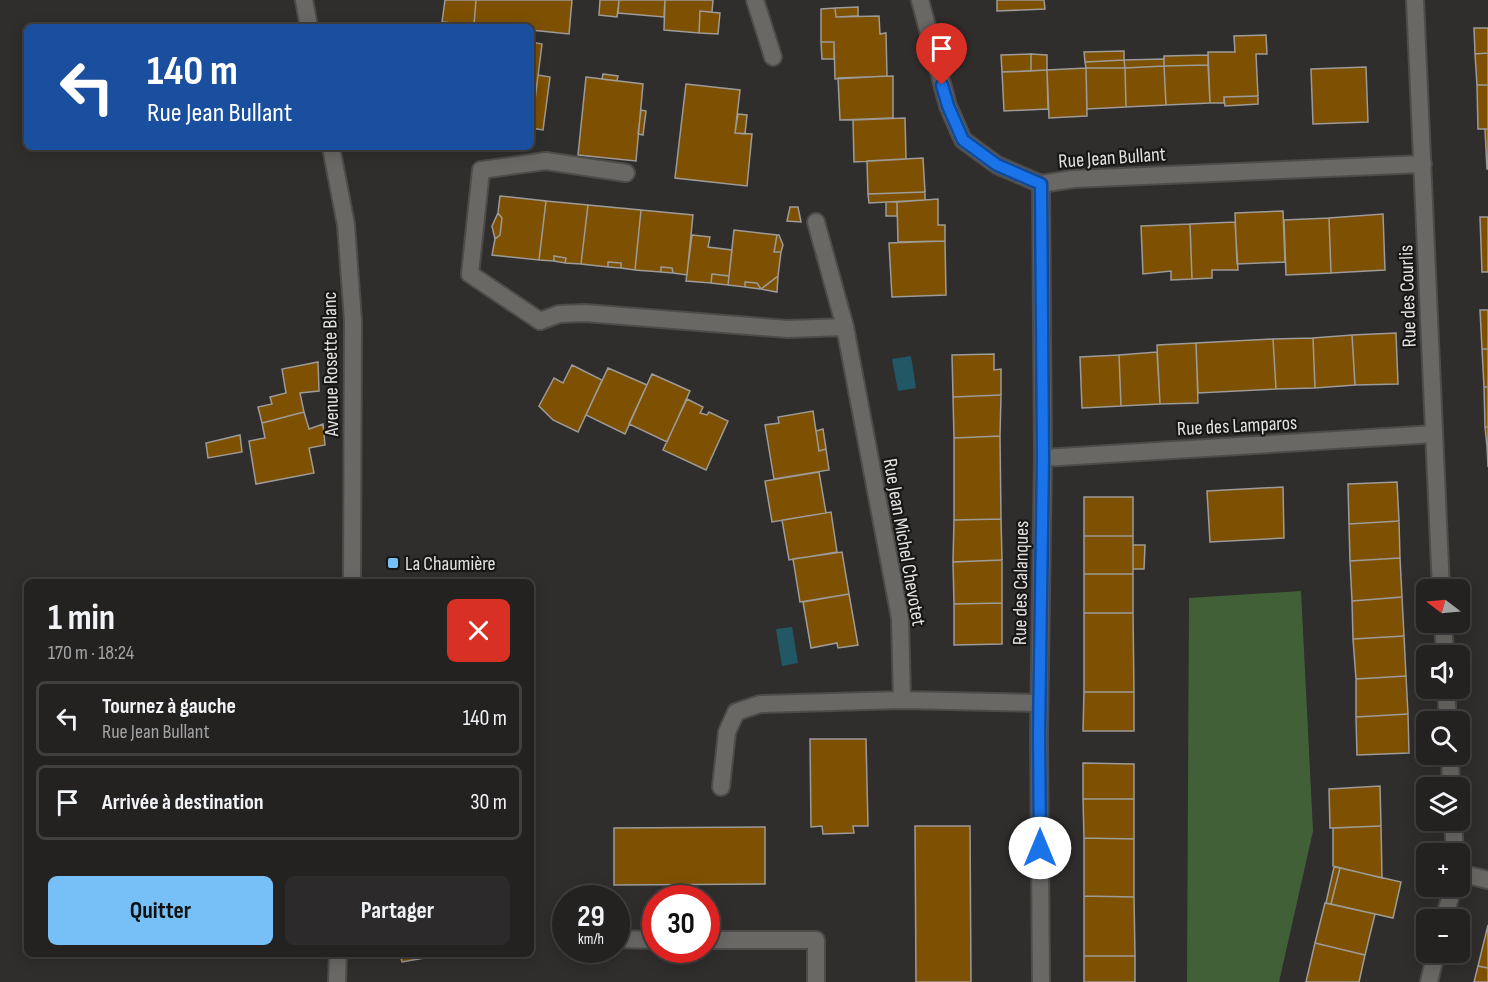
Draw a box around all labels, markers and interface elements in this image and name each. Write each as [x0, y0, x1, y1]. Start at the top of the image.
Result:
pin [916, 23, 967, 85]
icon: arrive [925, 32, 958, 65]
text: 140 m [147, 46, 238, 97]
icon: left [48, 48, 126, 126]
text: Rue Jean Bullant [147, 97, 292, 129]
street label: Rue Jean Bullant [1058, 142, 1167, 174]
street label: Rue des Courlis [1394, 244, 1422, 348]
street label: Avenue Rosette Blanc [318, 291, 344, 438]
street label: Rue des Lamparos [1176, 411, 1298, 441]
street label: Rue Jean Michel Chevotet [877, 457, 931, 628]
street label: Rue des Calanques [1008, 521, 1034, 645]
place label: La Chaumière [405, 552, 496, 576]
marker: La Chaumière [386, 556, 400, 570]
north arrow [1416, 579, 1470, 633]
map controls [1416, 579, 1470, 963]
text: 1 min [48, 597, 115, 640]
button: close [447, 599, 510, 662]
text: 170 m · 18:24 [48, 641, 134, 665]
button: sound [1416, 645, 1470, 699]
text: Tournez à gauche [102, 693, 236, 720]
icon: left [51, 702, 84, 735]
text: 140 m [463, 705, 507, 732]
button: search [1416, 711, 1470, 765]
text: Rue Jean Bullant [102, 720, 210, 744]
button: layers [1416, 777, 1470, 831]
icon: arrive [51, 786, 84, 819]
text: Arrivée à destination [102, 789, 264, 816]
text: 30 m [470, 789, 507, 816]
position arrow [1008, 816, 1072, 880]
button: + [1416, 843, 1470, 897]
button: Quitter [48, 876, 273, 945]
button: Partager [285, 876, 510, 945]
speed limit sign: 30 [642, 885, 720, 963]
text: 29 [577, 899, 605, 935]
button: − [1416, 909, 1470, 963]
text: km/h [578, 930, 604, 949]

